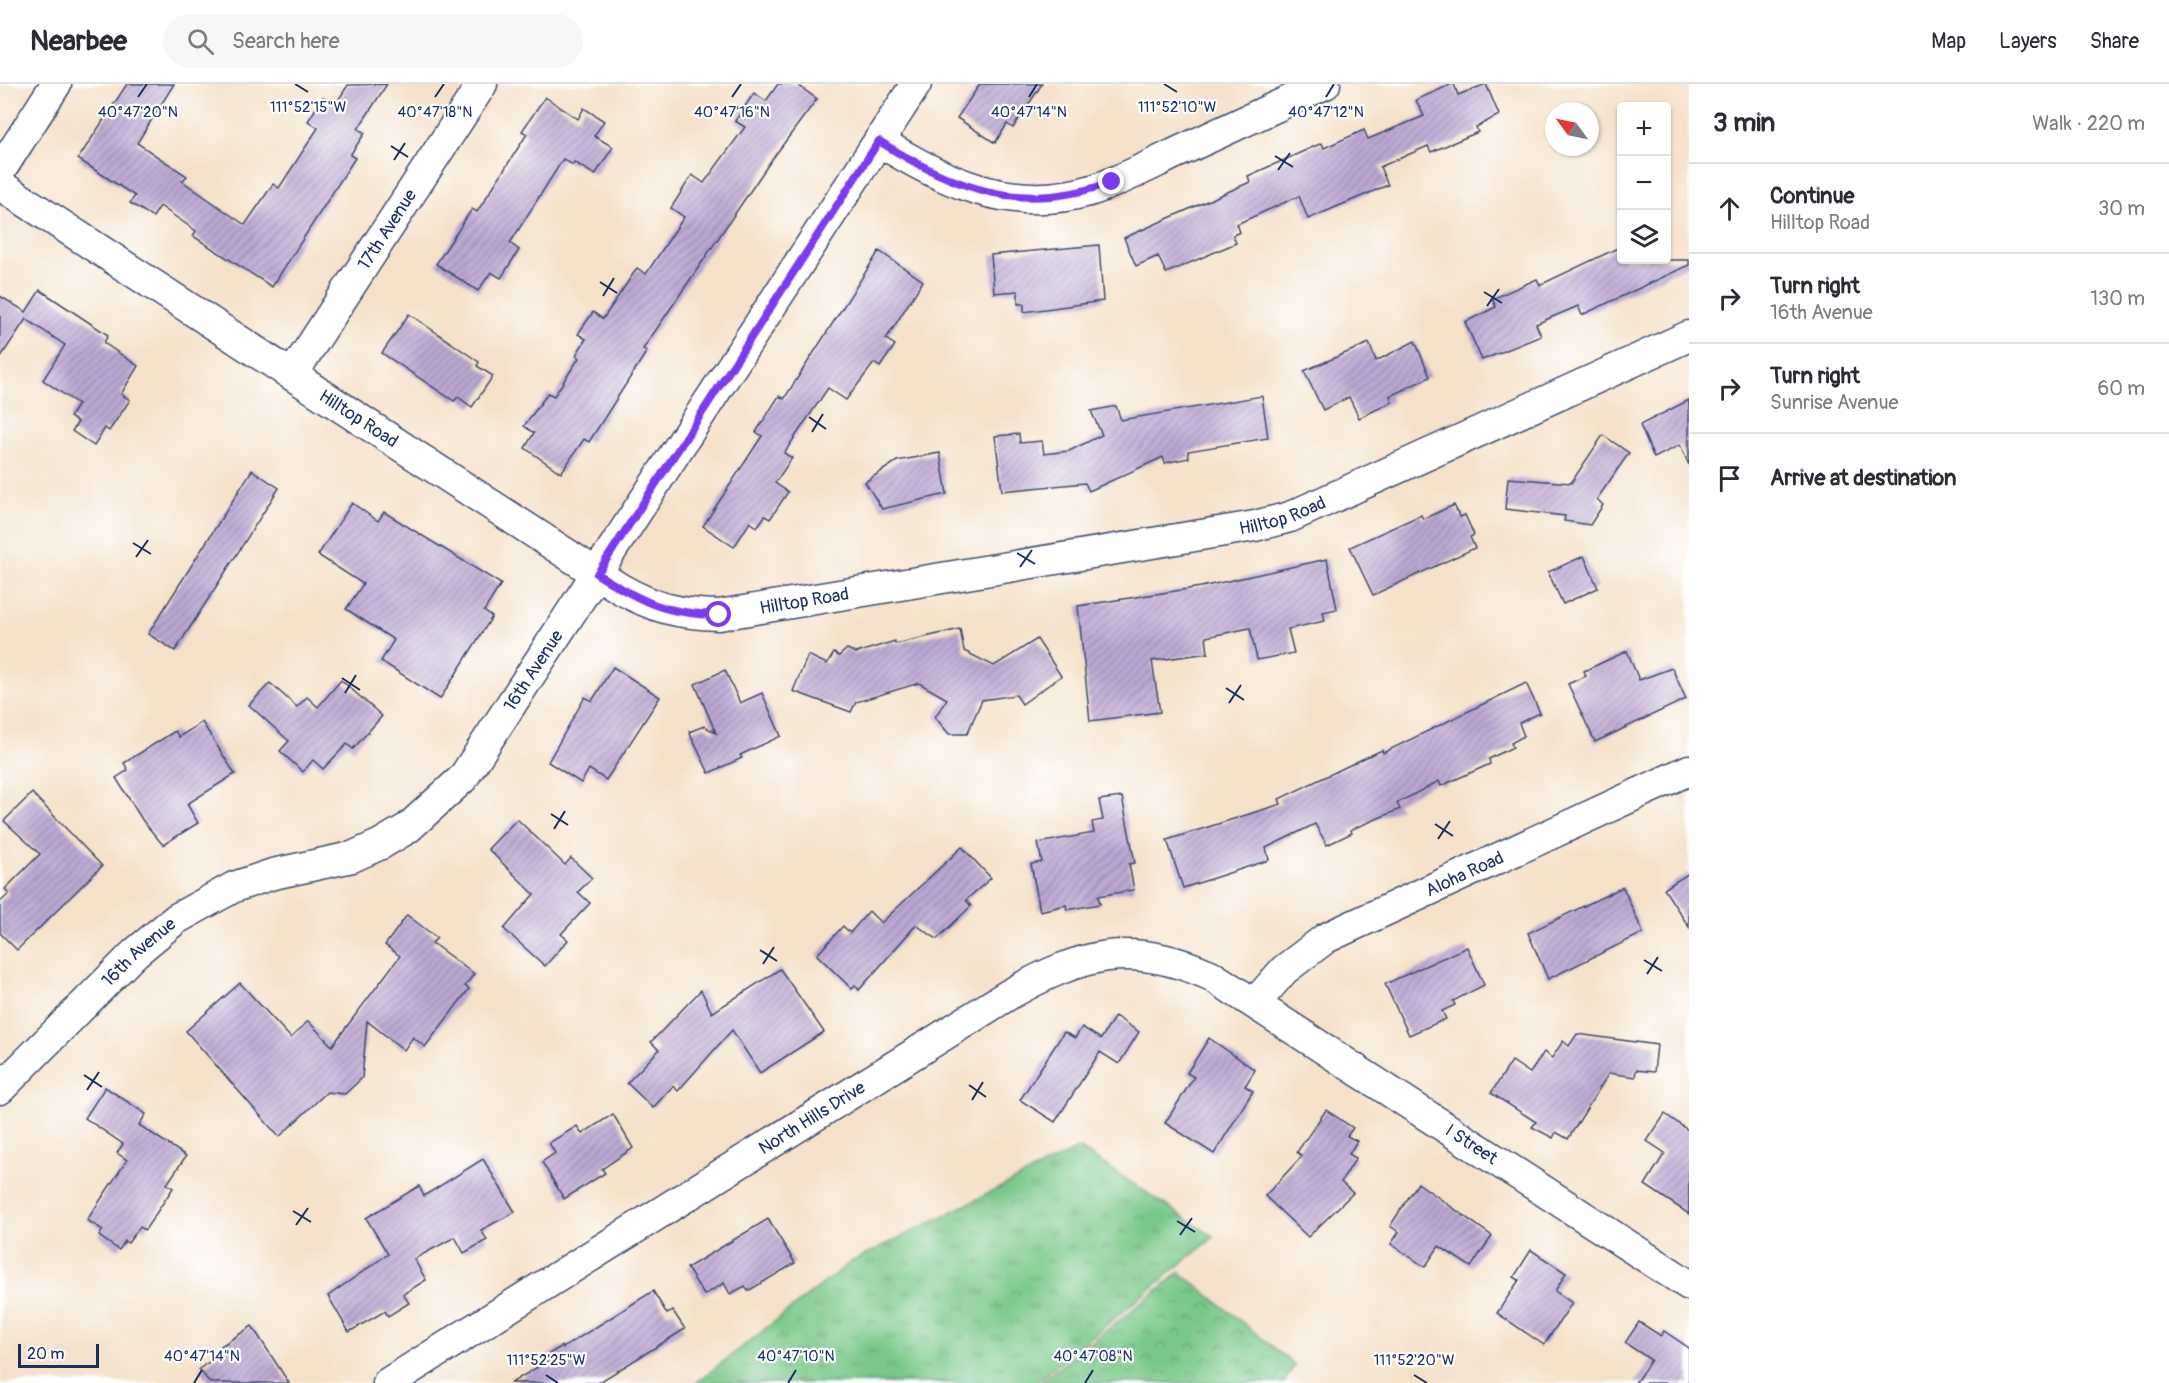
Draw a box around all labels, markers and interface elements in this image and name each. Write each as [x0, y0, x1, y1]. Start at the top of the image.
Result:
search box [163, 14, 583, 68]
text: Nearbee [30, 24, 127, 59]
icon: search [184, 25, 217, 58]
text: Search here [232, 27, 340, 55]
text: Map [1931, 28, 1966, 55]
text: Layers [1999, 28, 2057, 55]
text: Share [2090, 28, 2139, 55]
text: 111°52'15"W [270, 98, 346, 117]
text: 111°52'10"W [1138, 98, 1217, 117]
north arrow [1545, 102, 1599, 156]
map controls [1617, 102, 1671, 264]
button: + [1617, 102, 1671, 156]
text: 40°47'20"N [98, 103, 178, 122]
text: 40°47'18"N [398, 103, 472, 122]
text: 40°47'16"N [694, 103, 770, 122]
text: 40°47'14"N [991, 103, 1067, 122]
text: 40°47'12"N [1288, 103, 1364, 122]
text: 3 min [1713, 107, 1775, 139]
text: Walk · 220 m [2032, 111, 2145, 136]
button: − [1617, 156, 1671, 210]
route end [1098, 168, 1124, 194]
text: Continue [1770, 182, 1854, 210]
street label: 17th Avenue [353, 185, 422, 274]
icon: ahead [1713, 192, 1746, 225]
text: 30 m [2098, 196, 2145, 221]
button: layers [1617, 210, 1671, 264]
text: Hilltop Road [1770, 210, 1870, 235]
text: Turn right [1770, 272, 1860, 300]
icon: right [1713, 282, 1746, 315]
text: 130 m [2090, 286, 2145, 311]
text: 16th Avenue [1770, 300, 1873, 325]
text: Turn right [1770, 362, 1860, 390]
icon: right [1713, 372, 1746, 405]
text: 60 m [2098, 376, 2145, 401]
street label: Hilltop Road [314, 385, 402, 453]
text: Sunrise Avenue [1770, 390, 1898, 415]
icon: arrive [1713, 462, 1746, 495]
text: Arrive at destination [1770, 464, 1956, 492]
street label: Hilltop Road [1238, 491, 1330, 540]
street label: Hilltop Road [758, 583, 851, 620]
route start [705, 601, 731, 627]
street label: 16th Avenue [499, 626, 569, 716]
street label: Aloha Road [1422, 846, 1508, 902]
street label: 16th Avenue [97, 913, 181, 992]
street label: North Hills Drive [754, 1076, 870, 1160]
street label: I Street [1441, 1119, 1502, 1170]
scale bar [18, 1341, 99, 1368]
text: 20 m [27, 1344, 65, 1364]
text: 40°47'14"N [164, 1347, 240, 1366]
text: 40°47'10"N [757, 1347, 835, 1366]
text: 40°47'08"N [1053, 1347, 1133, 1366]
text: 111°52'25"W [506, 1351, 586, 1370]
text: 111°52'20"W [1373, 1351, 1455, 1370]

